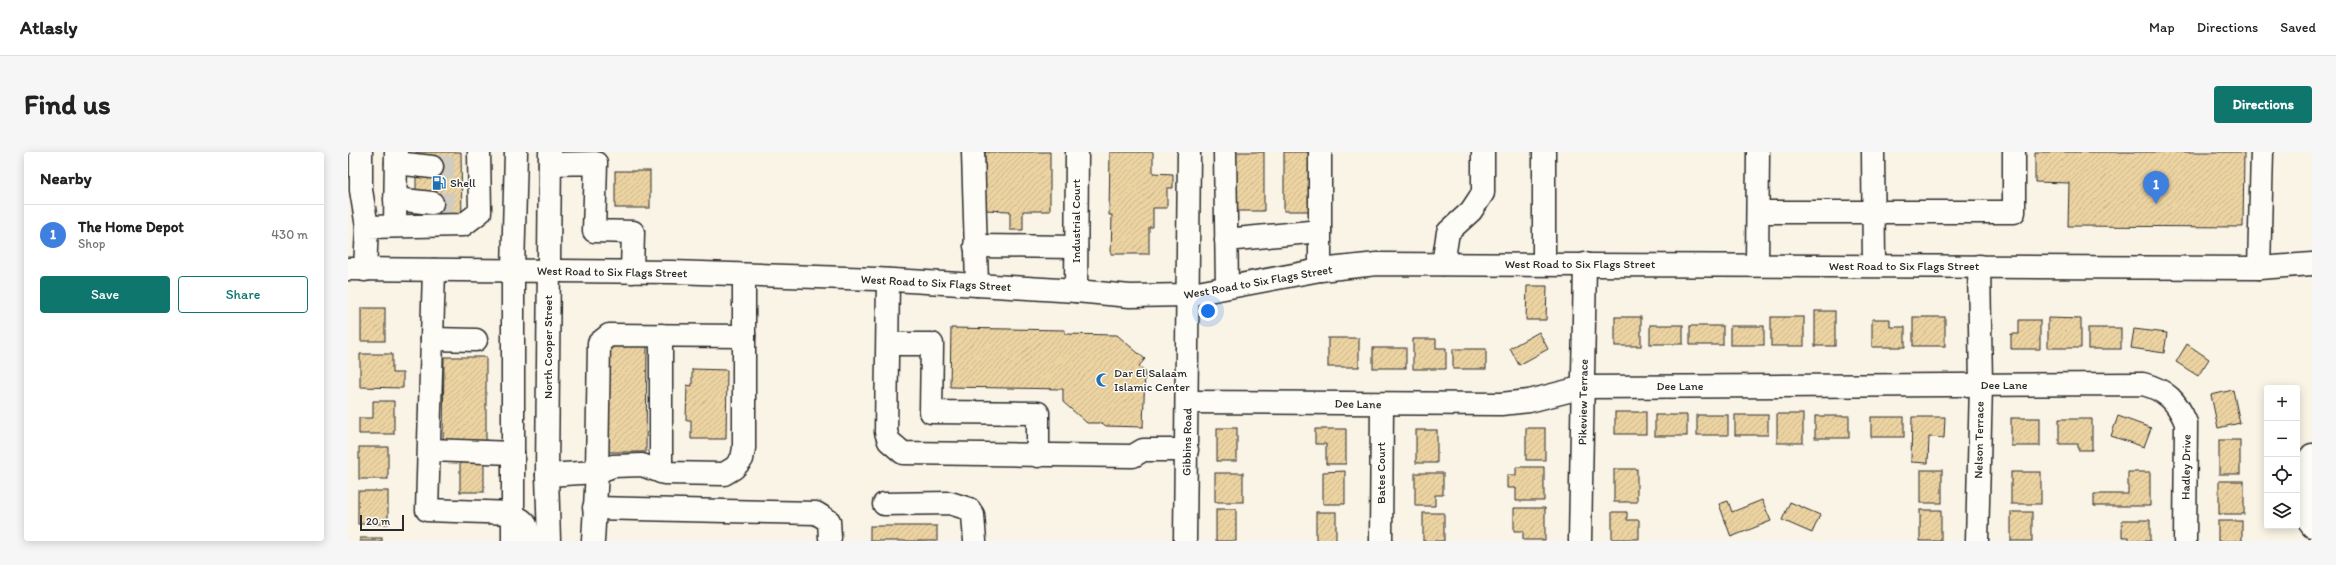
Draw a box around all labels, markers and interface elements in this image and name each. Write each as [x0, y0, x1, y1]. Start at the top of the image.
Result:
text: Atlasly [20, 16, 77, 39]
text: Map [2149, 19, 2175, 36]
text: Directions [2197, 19, 2258, 36]
text: Saved [2280, 19, 2316, 36]
button: Directions [2214, 86, 2312, 123]
text: Find us [24, 87, 111, 121]
text: Nearby [40, 168, 92, 188]
pin: 1 [2143, 171, 2169, 204]
fuel station icon: Shell [431, 175, 447, 191]
place label: Shell [450, 176, 476, 190]
street label: Industrial Court [1069, 179, 1083, 263]
text: The Home Depot [78, 218, 184, 236]
text: 1 [50, 227, 56, 242]
text: 430 m [271, 227, 308, 242]
text: Shop [78, 236, 105, 251]
street label: West Road to Six Flags Street [1505, 257, 1656, 271]
street label: West Road to Six Flags Street [1829, 259, 1980, 273]
street label: West Road to Six Flags Street [1183, 262, 1334, 302]
street label: West Road to Six Flags Street [537, 264, 688, 280]
street label: West Road to Six Flags Street [860, 272, 1012, 294]
button: Save [40, 276, 170, 313]
button: Share [178, 276, 308, 313]
street label: North Cooper Street [541, 295, 555, 399]
your location [1198, 301, 1218, 321]
street label: Pikeview Terrace [1575, 358, 1591, 445]
place label: Dar El Salaam Islamic Center [1114, 366, 1190, 394]
mosque icon: Dar El Salaam Islamic Center [1095, 372, 1111, 388]
street label: Dee Lane [1981, 378, 2028, 392]
street label: Dee Lane [1657, 379, 1704, 393]
map controls [2264, 385, 2300, 529]
button: + [2264, 385, 2300, 421]
street label: Dee Lane [1334, 397, 1382, 411]
street label: Nelson Terrace [1971, 401, 1987, 479]
street label: Gibbins Road [1179, 407, 1195, 476]
button: − [2264, 421, 2300, 457]
street label: Hadley Drive [2178, 434, 2194, 500]
street label: Bates Court [1374, 442, 1388, 504]
button: locate [2264, 457, 2300, 493]
button: layers [2264, 493, 2300, 529]
scale bar [360, 513, 404, 532]
text: 20 m [366, 515, 390, 528]

